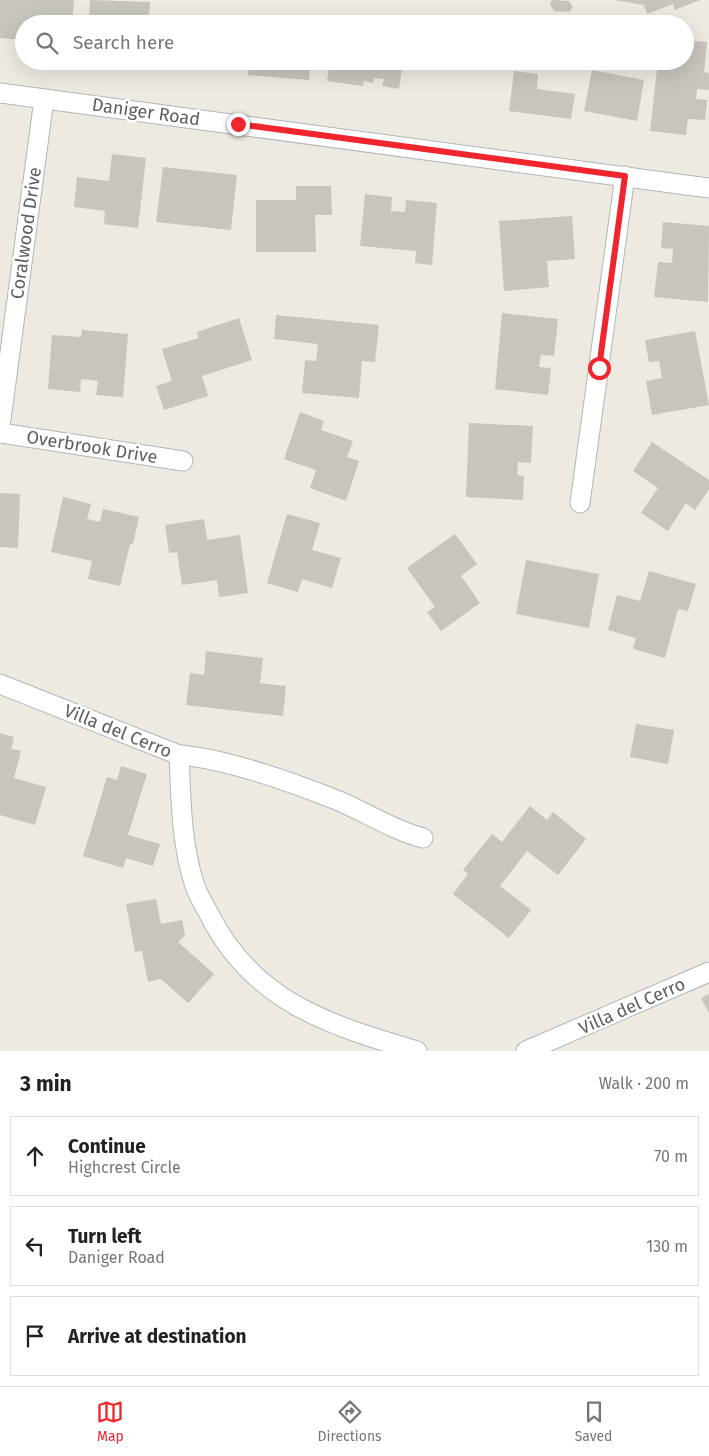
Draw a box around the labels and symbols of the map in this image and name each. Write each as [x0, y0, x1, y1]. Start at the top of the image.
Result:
street label: Daniger Road [91, 94, 201, 130]
route end [227, 113, 250, 136]
street label: Coralwood Drive [6, 166, 46, 300]
route start [588, 357, 611, 380]
street label: Overbrook Drive [25, 426, 159, 468]
street label: Villa del Cerro [61, 699, 175, 763]
street label: Villa del Cerro [575, 973, 689, 1039]

